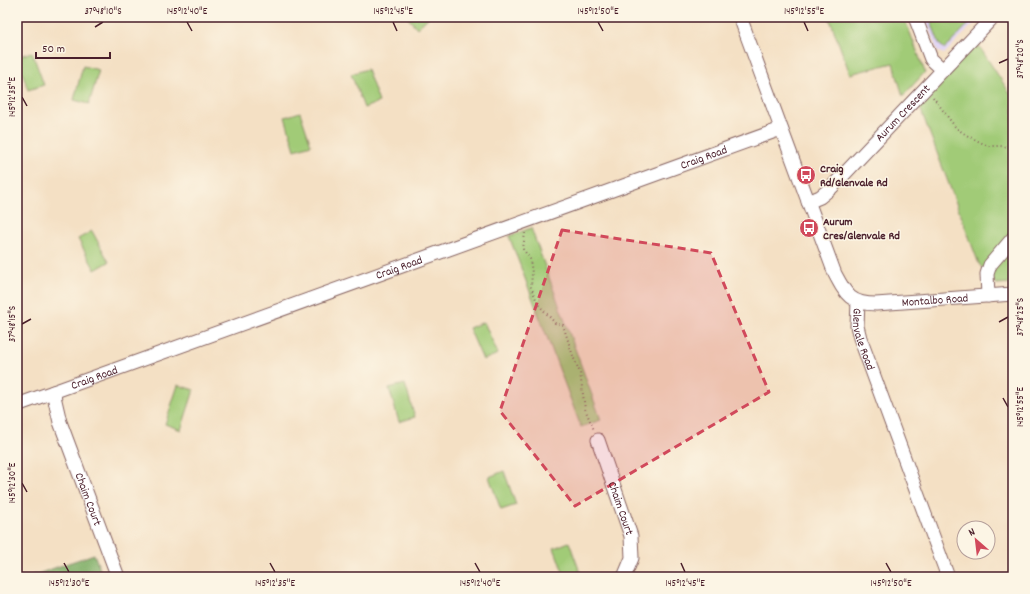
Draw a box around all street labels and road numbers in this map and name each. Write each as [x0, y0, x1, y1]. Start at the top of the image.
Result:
street label: Aurum Crescent [872, 81, 935, 146]
street label: Craig Road [678, 142, 730, 175]
street label: Craig Road [374, 252, 425, 285]
street label: Montalbo Road [901, 290, 969, 312]
street label: Glenvale Road [847, 308, 878, 373]
street label: Craig Road [69, 362, 120, 395]
street label: Chaim Court [70, 470, 105, 529]
street label: Chaim Court [603, 480, 637, 538]

